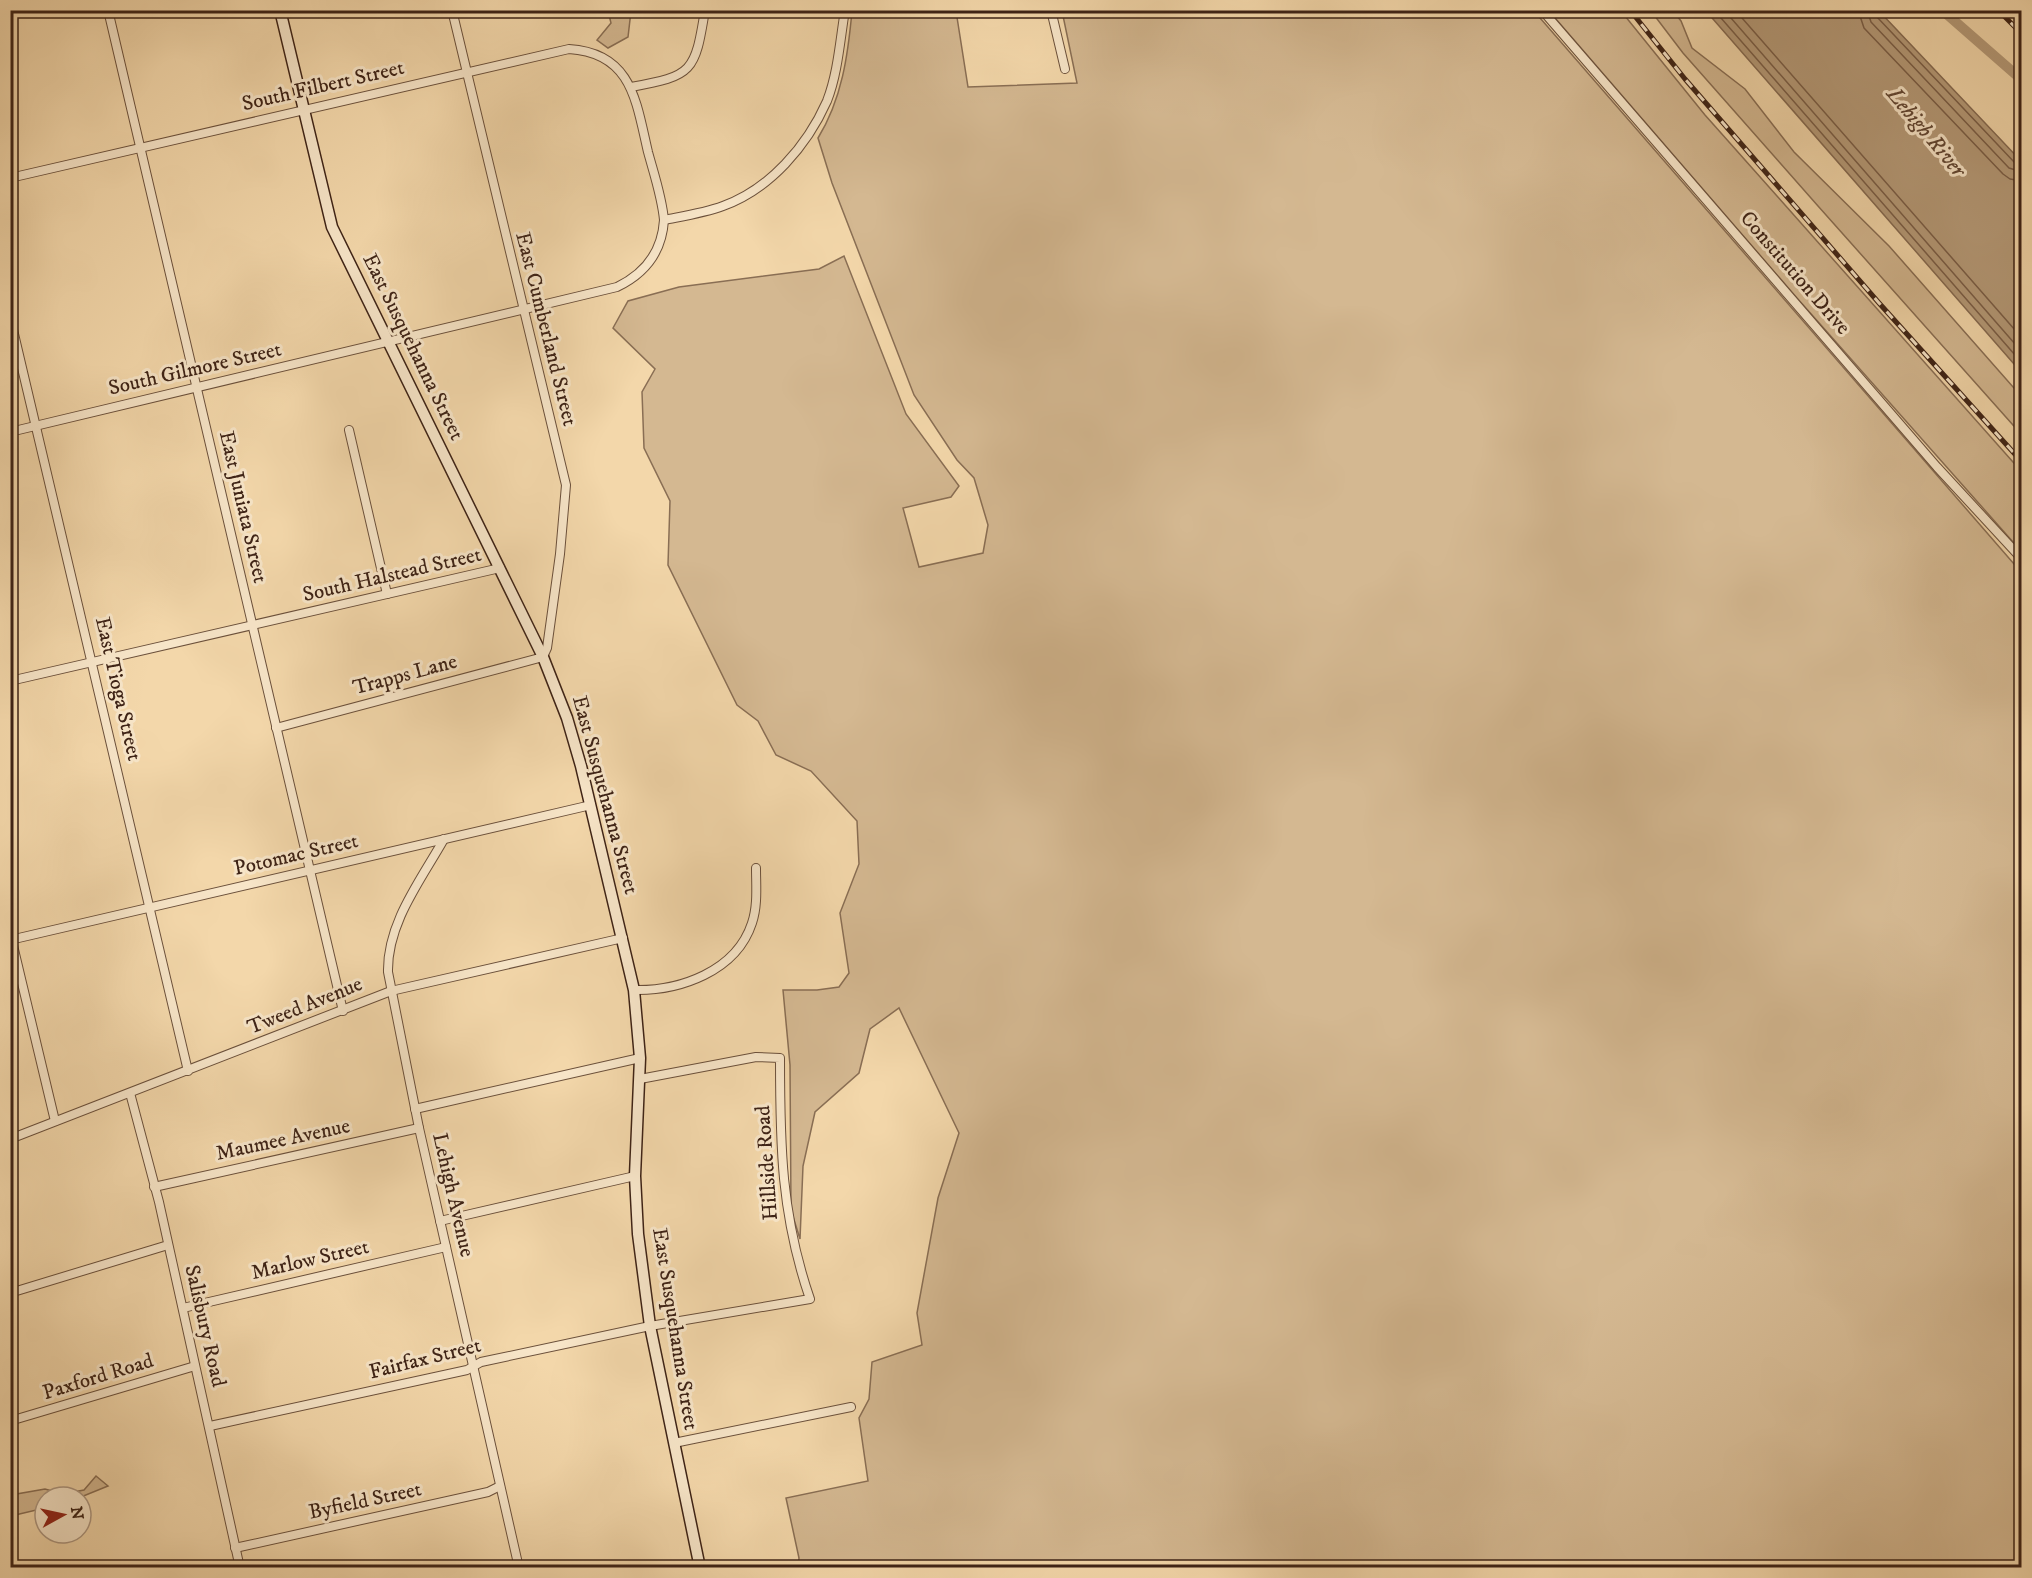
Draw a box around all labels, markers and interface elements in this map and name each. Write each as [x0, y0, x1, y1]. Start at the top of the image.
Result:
street label: South Filbert Street [239, 55, 407, 117]
water label: Lehigh River [1879, 80, 1973, 184]
street label: Constitution Drive [1734, 206, 1856, 340]
street label: East Cumberland Street [509, 229, 583, 429]
street label: East Susquehanna Street [357, 249, 470, 445]
street label: South Gilmore Street [106, 336, 284, 402]
street label: East Juniata Street [213, 428, 273, 586]
street label: South Halstead Street [300, 542, 484, 608]
street label: East Tioga Street [89, 615, 147, 764]
street label: Trapps Lane [350, 649, 460, 701]
street label: East Susquehanna Street [566, 693, 644, 897]
street label: Potomac Street [231, 828, 361, 882]
street label: Tweed Avenue [244, 971, 367, 1041]
street label: Hillside Road [750, 1104, 784, 1221]
street label: Maumee Avenue [214, 1113, 353, 1167]
street label: Lehigh Avenue [426, 1130, 480, 1260]
street label: East Susquehanna Street [646, 1226, 704, 1432]
street label: Marlow Street [249, 1234, 372, 1286]
street label: Salisbury Road [178, 1262, 232, 1390]
street label: Fairfax Street [366, 1332, 484, 1385]
street label: Paxford Road [40, 1348, 157, 1406]
street label: Byfield Street [306, 1476, 424, 1526]
north arrow [33, 1485, 93, 1545]
text: N [66, 1505, 88, 1521]

